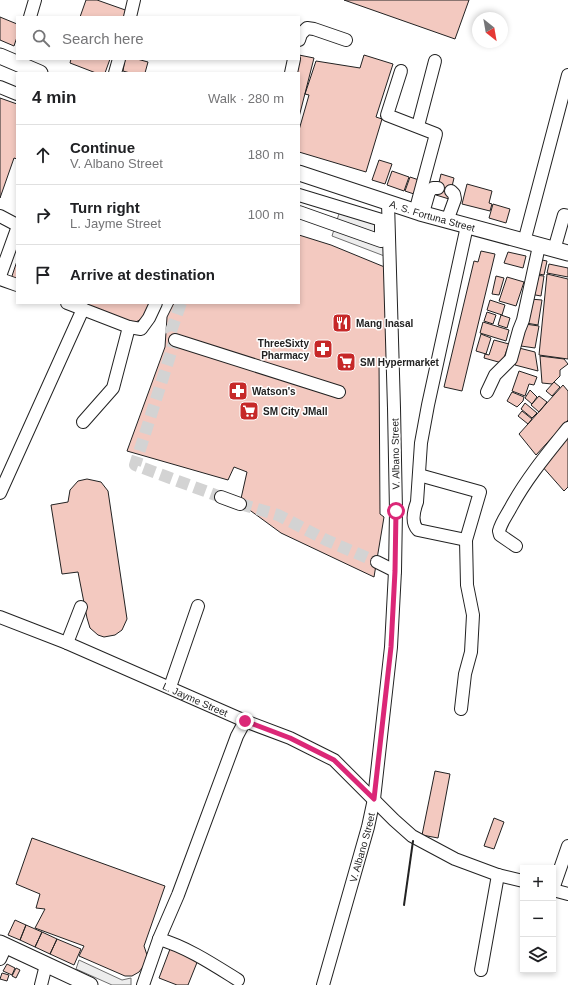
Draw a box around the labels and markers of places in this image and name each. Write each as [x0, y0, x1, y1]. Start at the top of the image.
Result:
restaurant icon: Mang Inasal [331, 312, 353, 334]
place label: Mang Inasal [356, 318, 413, 329]
place label: ThreeSixty Pharmacy [258, 338, 309, 361]
pharmacy icon: ThreeSixty Pharmacy [312, 338, 334, 360]
supermarket icon: SM Hypermarket [335, 351, 357, 373]
place label: SM Hypermarket [360, 357, 440, 368]
pharmacy icon: Watson's [227, 380, 249, 402]
place label: Watson's [252, 386, 296, 397]
supermarket icon: SM City JMall [238, 400, 260, 422]
place label: SM City JMall [263, 406, 328, 417]

